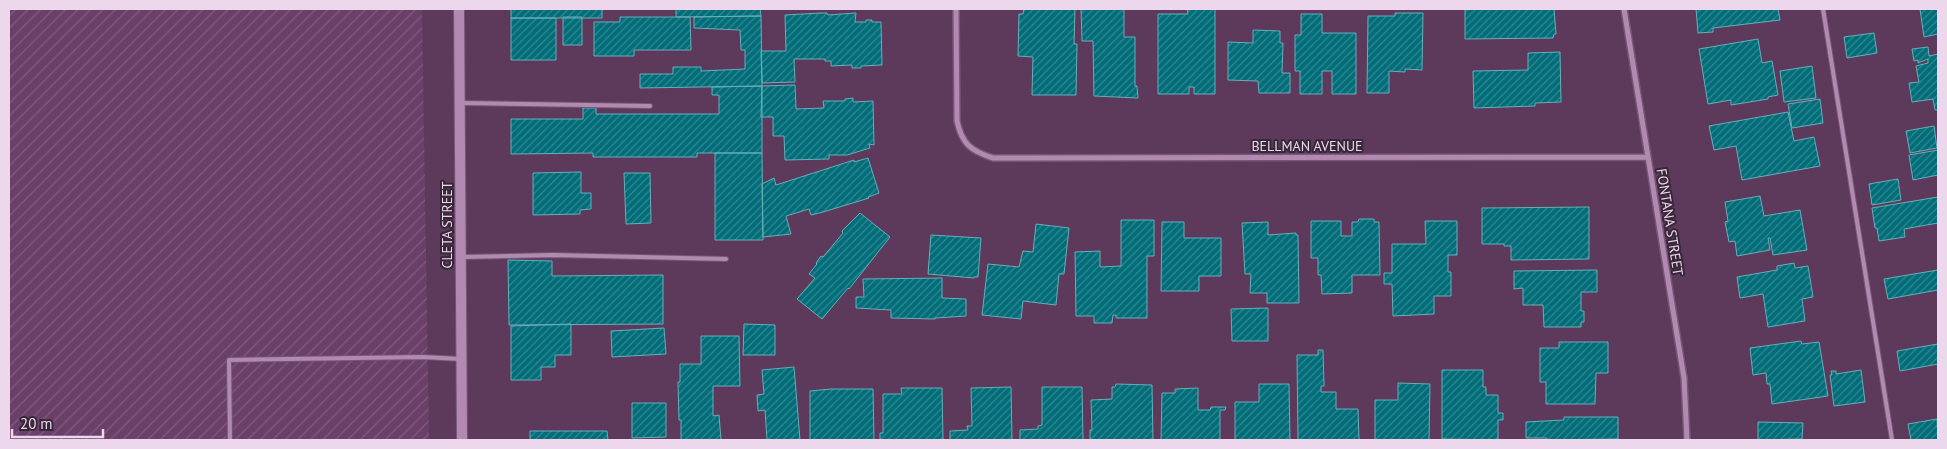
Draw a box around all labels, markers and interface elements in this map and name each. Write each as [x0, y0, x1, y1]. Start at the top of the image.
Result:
street label: BELLMAN AVENUE [1251, 137, 1363, 155]
street label: FONTANA STREET [1653, 167, 1687, 277]
street label: CLETA STREET [438, 181, 456, 269]
scale bar [12, 406, 104, 438]
text: 20 m [20, 414, 53, 433]

